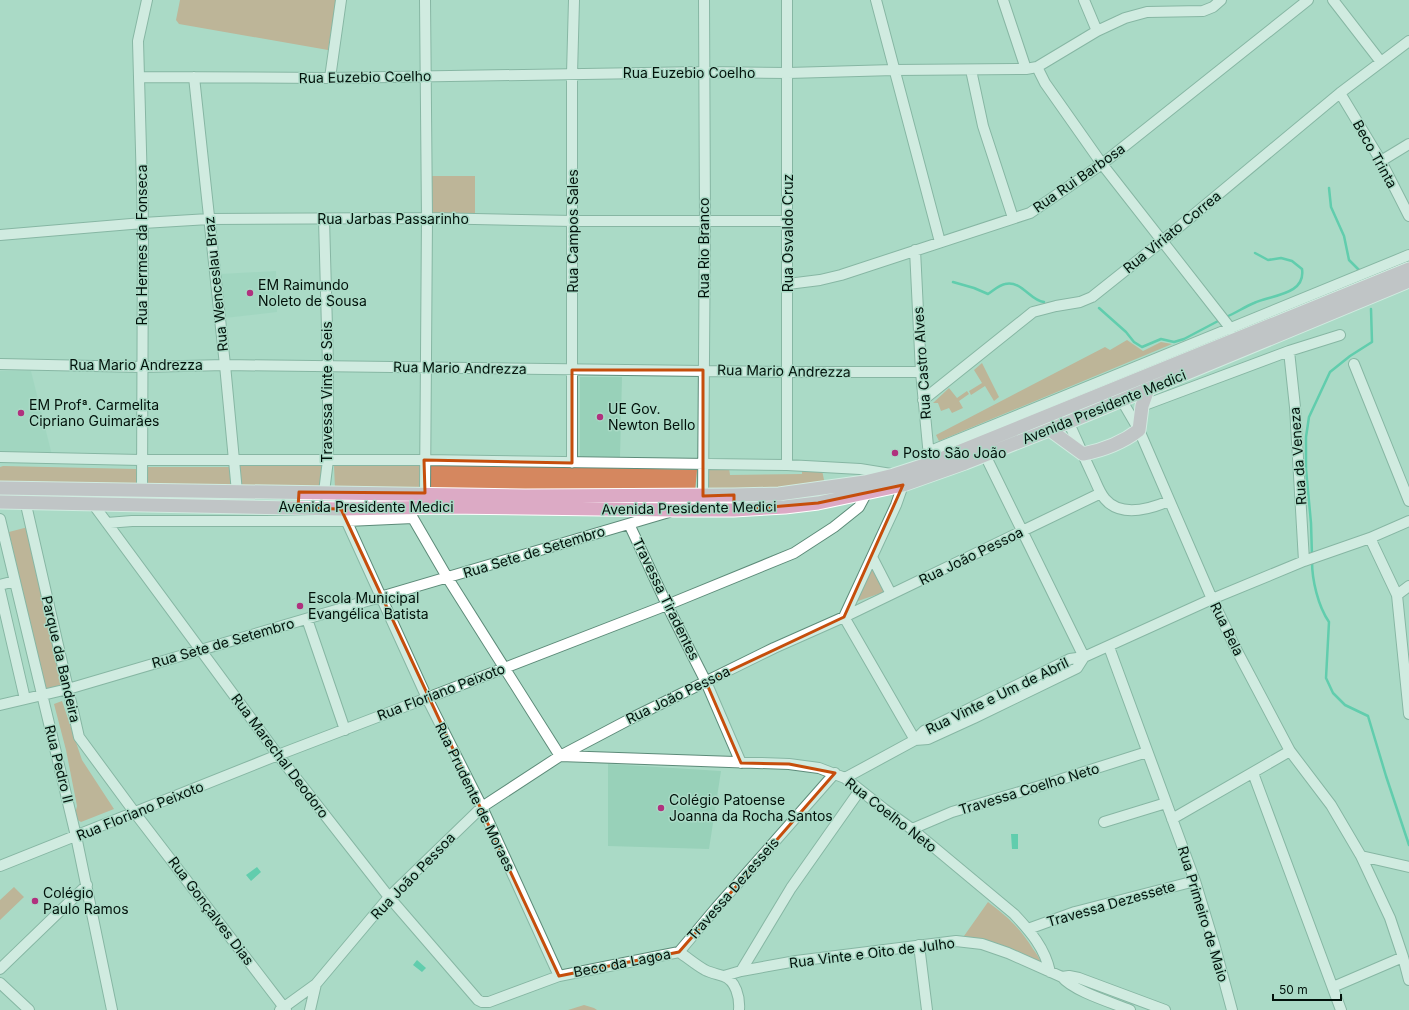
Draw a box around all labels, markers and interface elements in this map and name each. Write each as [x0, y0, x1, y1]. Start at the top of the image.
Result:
street label: Rua Euzebio Coelho [623, 64, 755, 81]
street label: Rua Euzebio Coelho [299, 67, 431, 86]
street label: Beco Trinta [1350, 117, 1401, 191]
street label: Rua Rui Barbosa [1029, 140, 1128, 216]
street label: Rua Hermes da Fonseca [133, 164, 150, 326]
street label: Rua Campos Sales [564, 169, 581, 293]
street label: Rua Osvaldo Cruz [779, 174, 796, 292]
street label: Rua Viriato Correa [1119, 187, 1224, 276]
street label: Rua Rio Branco [695, 198, 712, 298]
street label: Rua Jarbas Passarinho [317, 210, 469, 227]
street label: Rua Wenceslau Braz [200, 216, 231, 352]
place label: EM Raimundo Noleto de Sousa [258, 276, 367, 309]
marker: EM Raimundo Noleto de Sousa [245, 288, 255, 298]
street label: Rua Castro Alves [909, 306, 934, 420]
street label: Travessa Vinte e Seis [318, 321, 335, 463]
street label: Rua Mario Andrezza [69, 356, 203, 373]
street label: Rua Mario Andrezza [393, 358, 527, 377]
street label: Rua Mario Andrezza [717, 361, 851, 380]
street label: Avenida Presidente Medici [1019, 366, 1188, 447]
place label: EM Profª. Carmelita Cipriano Guimarães [29, 396, 159, 429]
place label: UE Gov. Newton Bello [608, 400, 695, 433]
street label: Rua da Veneza [1286, 406, 1309, 506]
marker: EM Profª. Carmelita Cipriano Guimarães [16, 408, 26, 418]
marker: UE Gov. Newton Bello [595, 412, 605, 422]
place label: Posto São João [903, 444, 1006, 461]
marker: Posto São João [890, 448, 900, 458]
street label: Avenida Presidente Medici [601, 497, 777, 518]
street label: Avenida Presidente Medici [278, 498, 454, 515]
street label: Rua Sete de Setembro [461, 522, 607, 581]
street label: Rua João Pessoa [916, 523, 1026, 588]
street label: Travessa Tiradentes [629, 535, 703, 663]
place label: Escola Municipal Evangélica Batista [308, 589, 429, 622]
street label: Parque da Bandeira [39, 594, 84, 724]
street label: Rua Bela [1207, 599, 1248, 658]
marker: Escola Municipal Evangélica Batista [295, 601, 305, 611]
street label: Rua Sete de Setembro [150, 614, 296, 671]
street label: Rua Vinte e Um de Abril [923, 654, 1071, 738]
street label: Rua Floriano Peixoto [375, 659, 507, 724]
street label: Rua João Pessoa [623, 662, 733, 727]
street label: Rua Marechal Deodoro [228, 690, 333, 821]
street label: Rua Prudente de Moraes [432, 720, 519, 874]
street label: Rua Pedro II [42, 723, 77, 805]
street label: Travessa Coelho Neto [957, 759, 1101, 818]
street label: Rua Coelho Neto [842, 774, 940, 856]
street label: Rua Floriano Peixoto [74, 777, 206, 844]
place label: Colégio Patoense Joanna da Rocha Santos [669, 791, 833, 824]
marker: Colégio Patoense Joanna da Rocha Santos [656, 803, 666, 813]
street label: Rua João Pessoa [367, 829, 458, 923]
street label: Travessa Dezesseis [683, 834, 782, 944]
street label: Rua Primeiro de Maio [1175, 844, 1232, 984]
street label: Rua Gonçalves Dias [165, 853, 258, 968]
street label: Travessa Dezessete [1045, 877, 1177, 930]
place label: Colégio Paulo Ramos [43, 884, 129, 917]
marker: Colégio Paulo Ramos [30, 896, 40, 906]
street label: Rua Vinte e Oito de Julho [788, 934, 956, 971]
street label: Beco da Lagoa [572, 945, 672, 980]
scale bar [1273, 976, 1341, 1002]
text: 50 m [1279, 982, 1308, 997]

